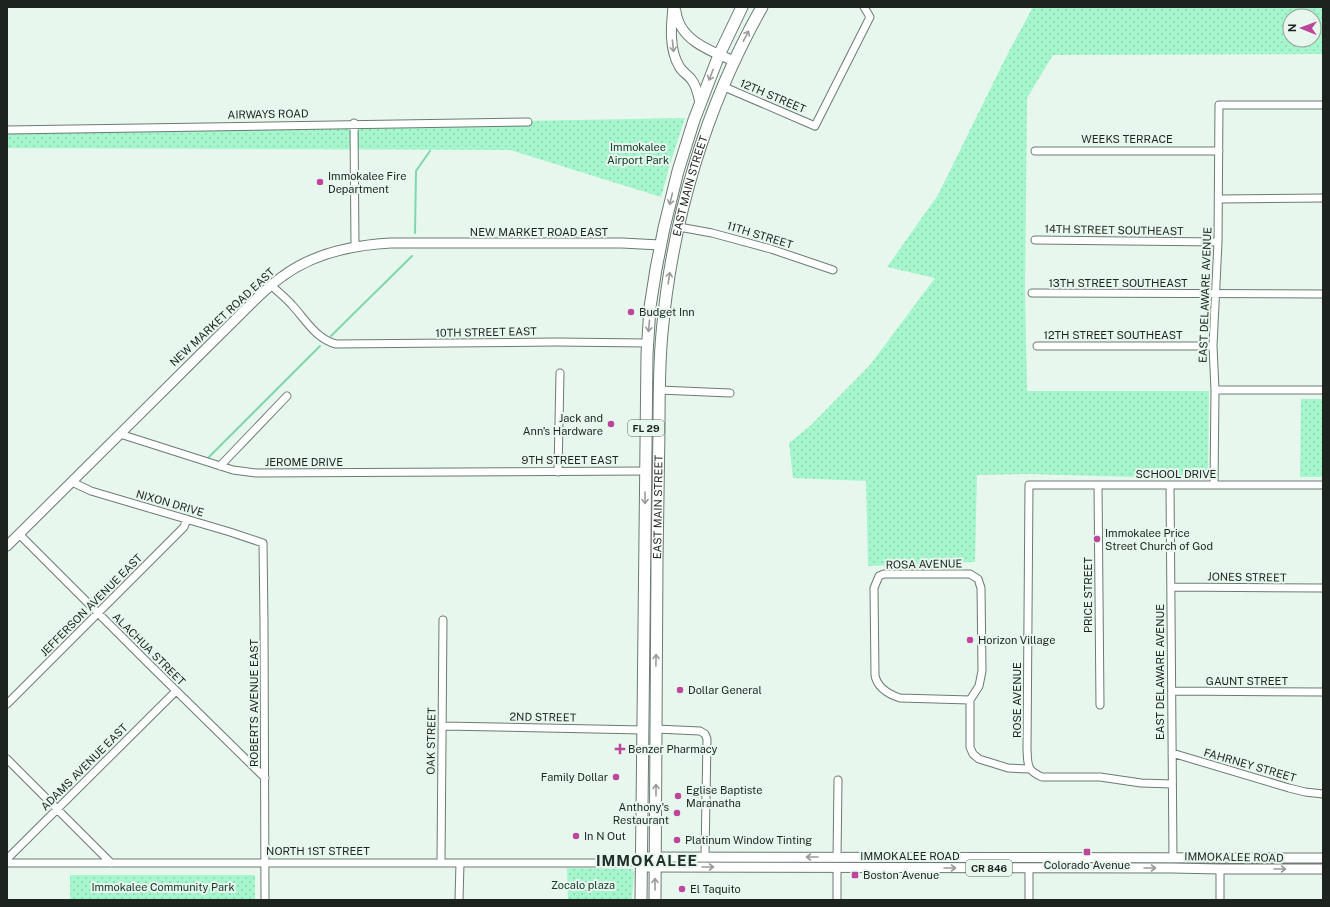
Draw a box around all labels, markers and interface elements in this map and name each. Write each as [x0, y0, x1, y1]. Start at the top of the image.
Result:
north arrow [1282, 8, 1322, 48]
text: N [1286, 23, 1298, 32]
one-way arrow [743, 30, 751, 42]
one-way arrow [669, 39, 676, 52]
one-way arrow [707, 69, 715, 81]
street label: 12TH STREET [738, 77, 808, 115]
street label: AIRWAYS ROAD [227, 107, 309, 121]
street label: WEEKS TERRACE [1081, 133, 1173, 145]
street label: EAST MAIN STREET [670, 134, 710, 238]
park label: Immokalee Airport Park [607, 141, 669, 166]
place label: Immokalee Fire Department [328, 170, 406, 195]
marker: Immokalee Fire Department [315, 177, 325, 187]
one-way arrow [667, 192, 674, 205]
street label: 11TH STREET [726, 219, 795, 251]
street label: 14TH STREET SOUTHEAST [1044, 223, 1184, 237]
street label: NEW MARKET ROAD EAST [470, 226, 609, 238]
street label: EAST DELAWARE AVENUE [1197, 227, 1213, 363]
street label: NEW MARKET ROAD EAST [167, 265, 277, 369]
one-way arrow [665, 272, 673, 285]
street label: 13TH STREET SOUTHEAST [1048, 277, 1188, 289]
place label: Budget Inn [639, 306, 695, 318]
marker: Budget Inn [626, 307, 636, 317]
one-way arrow [645, 319, 652, 332]
street label: 10TH STREET EAST [435, 325, 537, 339]
street label: 12TH STREET SOUTHEAST [1044, 329, 1183, 341]
place label: Jack and Ann's Hardware [523, 412, 603, 437]
marker: Jack and Ann's Hardware [606, 419, 616, 429]
road number: FL 29 [628, 420, 664, 436]
street label: 9TH STREET EAST [522, 454, 619, 466]
street label: EAST MAIN STREET [651, 454, 665, 559]
street label: JEROME DRIVE [265, 456, 343, 468]
street label: SCHOOL DRIVE [1136, 468, 1217, 480]
street label: NIXON DRIVE [135, 488, 206, 518]
one-way arrow [641, 491, 649, 504]
place label: Immokalee Price Street Church of God [1105, 527, 1213, 552]
marker: Immokalee Price Street Church of God [1092, 534, 1102, 544]
street label: JEFFERSON AVENUE EAST [38, 551, 145, 658]
street label: PRICE STREET [1082, 556, 1094, 633]
street label: ROSA AVENUE [886, 557, 963, 571]
street label: JONES STREET [1207, 570, 1287, 584]
street label: EAST DELAWARE AVENUE [1154, 604, 1166, 740]
street label: ALACHUA STREET [110, 610, 188, 688]
place label: Horizon Village [978, 634, 1055, 646]
marker: Horizon Village [965, 635, 975, 645]
street label: ROBERTS AVENUE EAST [248, 638, 260, 767]
one-way arrow [652, 654, 660, 667]
street label: ROSE AVENUE [1011, 662, 1023, 738]
street label: GAUNT STREET [1206, 675, 1289, 687]
place label: Dollar General [688, 684, 762, 696]
marker: Dollar General [675, 685, 685, 695]
street label: OAK STREET [424, 707, 438, 775]
street label: 2ND STREET [510, 710, 577, 724]
street label: ADAMS AVENUE EAST [38, 721, 130, 813]
place label: Benzer Pharmacy [628, 743, 718, 755]
marker: Benzer Pharmacy [615, 744, 625, 754]
street label: FAHRNEY STREET [1202, 746, 1298, 784]
place label: Family Dollar [541, 771, 608, 783]
marker: Family Dollar [611, 772, 621, 782]
one-way arrow [652, 784, 660, 797]
place label: Eglise Baptiste Maranatha [686, 784, 763, 809]
marker: Eglise Baptiste Maranatha [673, 791, 683, 801]
place label: Anthony's Restaurant [613, 801, 669, 826]
marker: Anthony's Restaurant [672, 808, 682, 818]
place label: In N Out [584, 830, 626, 842]
marker: In N Out [571, 831, 581, 841]
place label: Platinum Window Tinting [685, 834, 812, 846]
marker: Platinum Window Tinting [672, 835, 682, 845]
street label: NORTH 1ST STREET [266, 845, 370, 857]
marker: Colorado Avenue [1082, 847, 1092, 857]
street label: IMMOKALEE ROAD [860, 850, 960, 862]
street label: IMMOKALEE ROAD [1184, 850, 1284, 864]
district label: IMMOKALEE [596, 852, 698, 869]
one-way arrow [806, 853, 819, 861]
place label: Colorado Avenue [1044, 859, 1130, 871]
road number: CR 846 [966, 860, 1012, 876]
one-way arrow [701, 863, 714, 871]
one-way arrow [943, 864, 956, 872]
one-way arrow [1143, 864, 1156, 872]
one-way arrow [1273, 865, 1286, 873]
place label: Boston Avenue [863, 869, 939, 881]
marker: Boston Avenue [850, 870, 860, 880]
one-way arrow [651, 878, 659, 891]
park label: Zocalo plaza [551, 879, 615, 891]
park label: Immokalee Community Park [91, 881, 235, 893]
place label: El Taquito [690, 883, 741, 895]
marker: El Taquito [677, 884, 687, 894]

